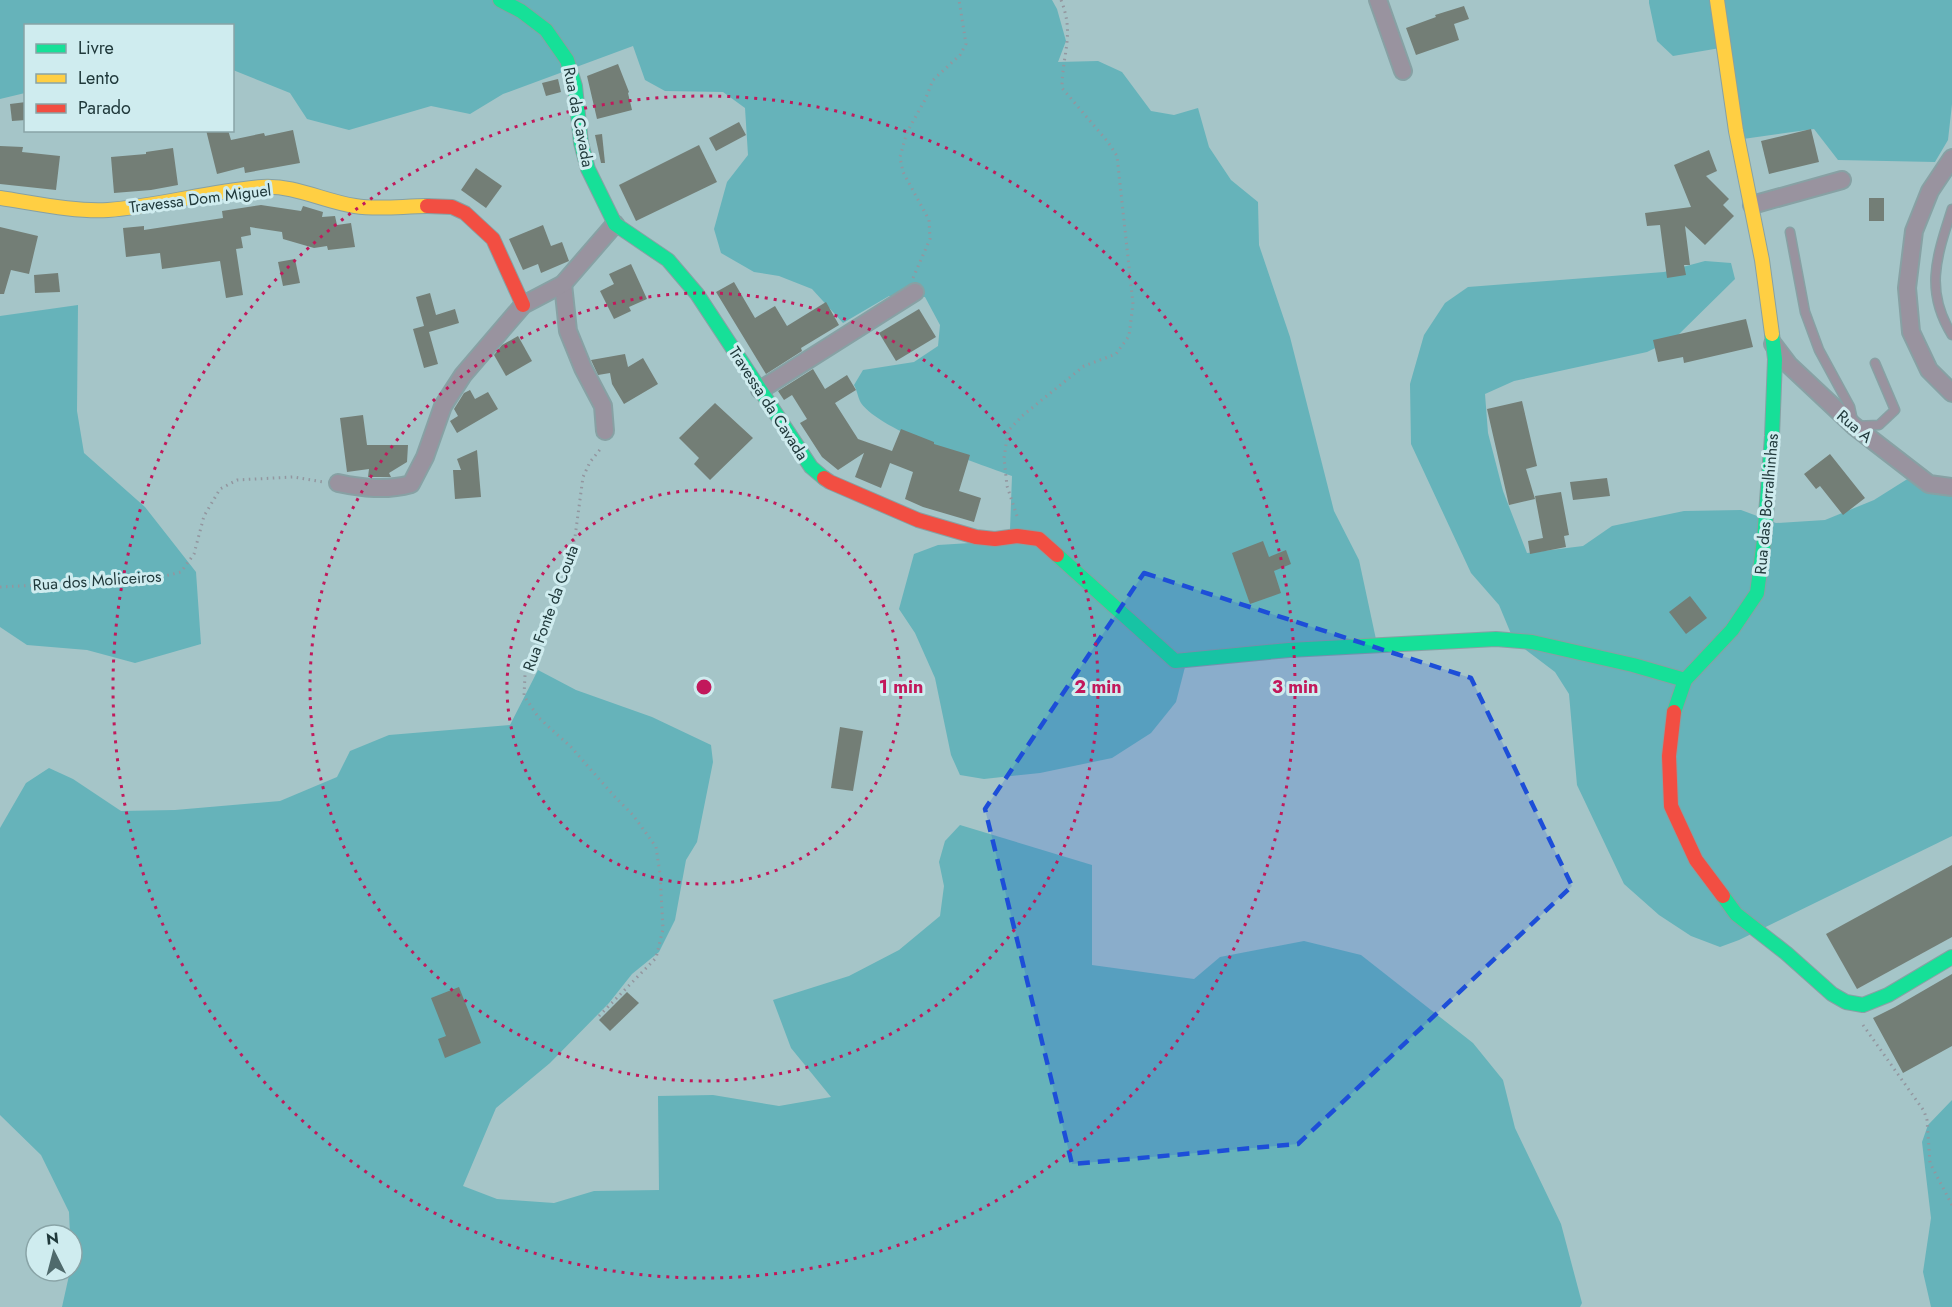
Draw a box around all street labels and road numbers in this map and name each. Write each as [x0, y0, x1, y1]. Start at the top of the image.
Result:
street label: Rua da Cavada [558, 65, 599, 169]
street label: Travessa Dom Miguel [128, 178, 273, 219]
street label: Travessa da Cavada [723, 342, 814, 465]
street label: Rua A [1832, 405, 1878, 448]
street label: Rua das Borralhinhas [1749, 433, 1784, 576]
street label: Rua Fonte da Couta [517, 542, 584, 674]
street label: Rua dos Moliceiros [32, 565, 162, 596]

